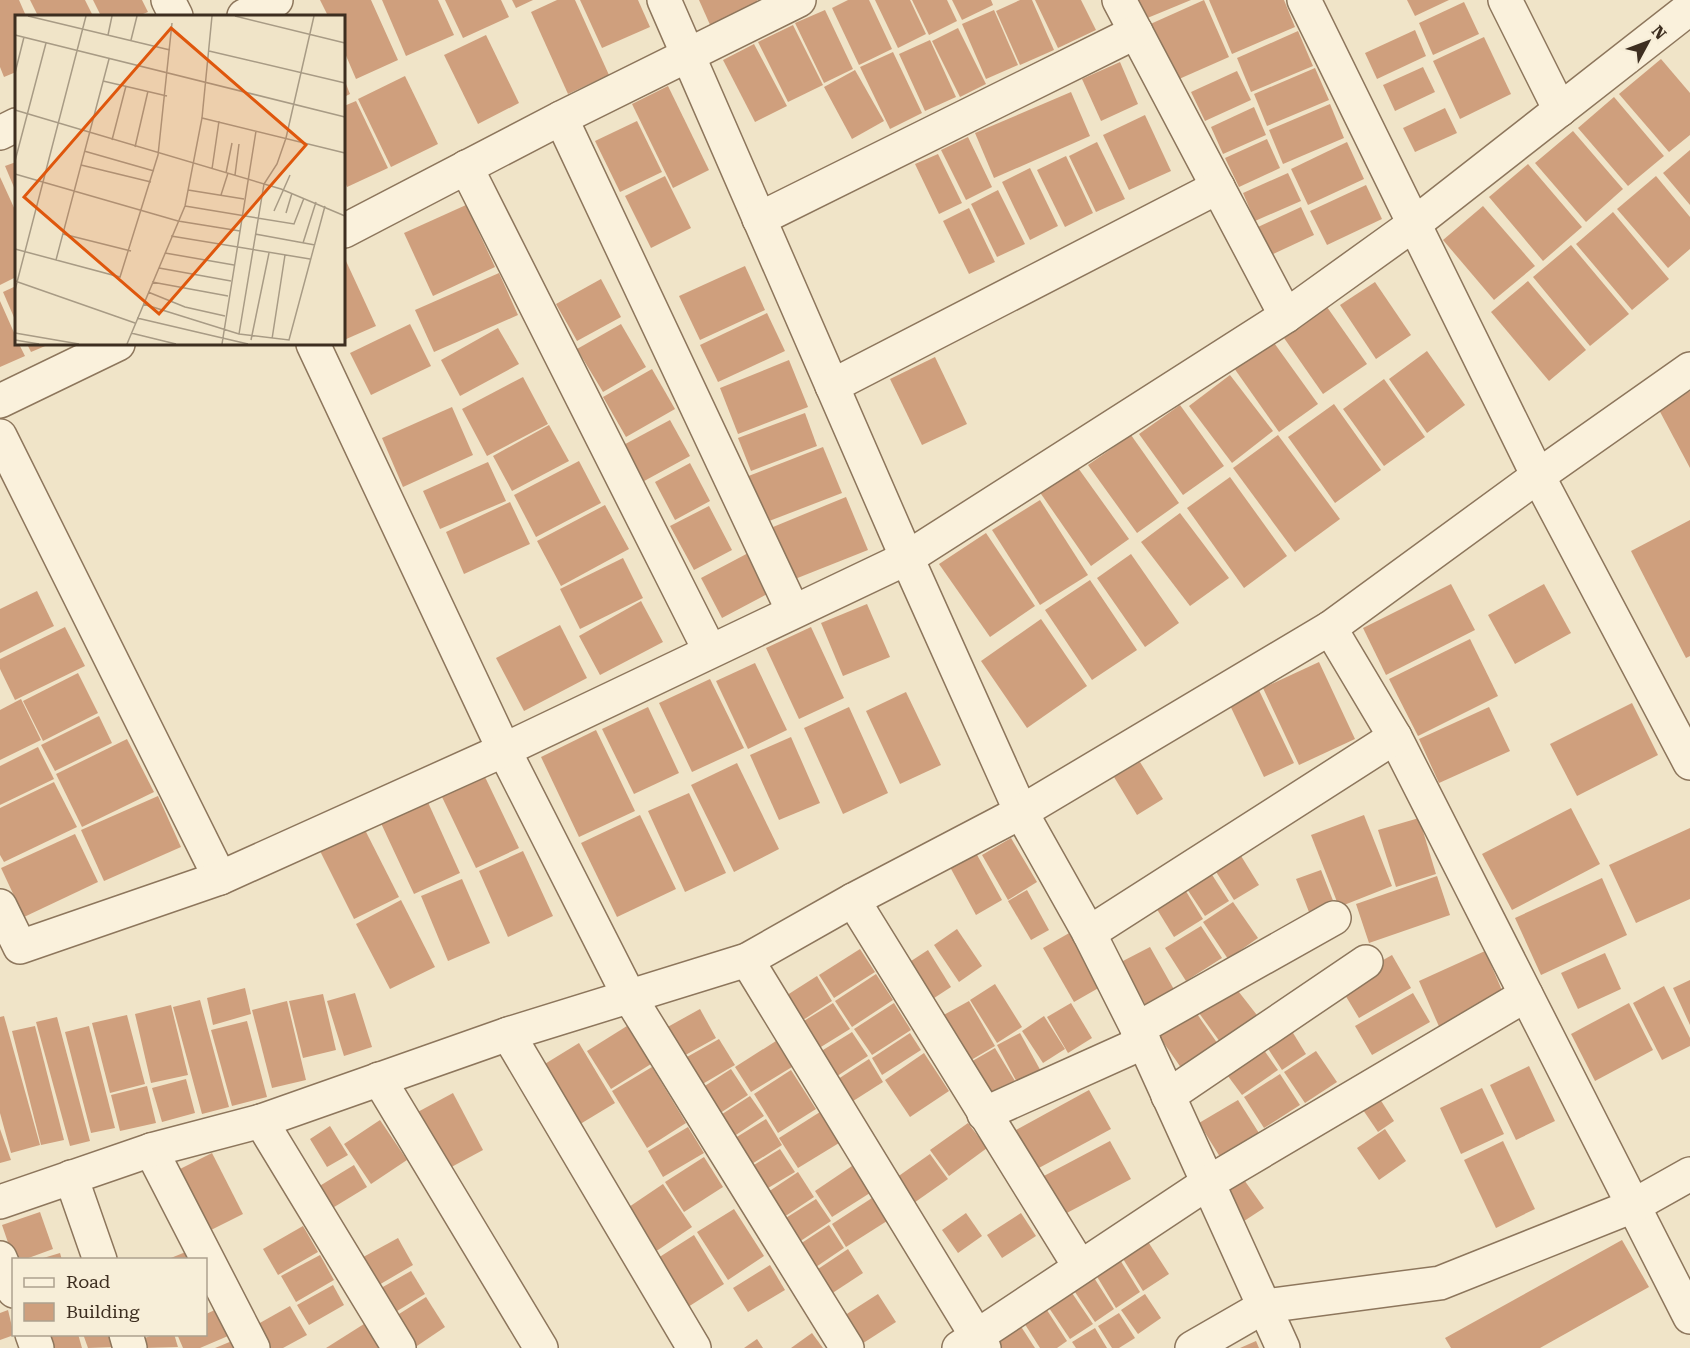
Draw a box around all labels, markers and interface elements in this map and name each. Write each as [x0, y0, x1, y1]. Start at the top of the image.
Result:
north arrow [1618, 12, 1678, 72]
inset map [15, 15, 345, 345]
text: N [1648, 22, 1670, 43]
legend [12, 1258, 207, 1336]
text: Road [66, 1271, 111, 1292]
text: Building [66, 1301, 140, 1322]

